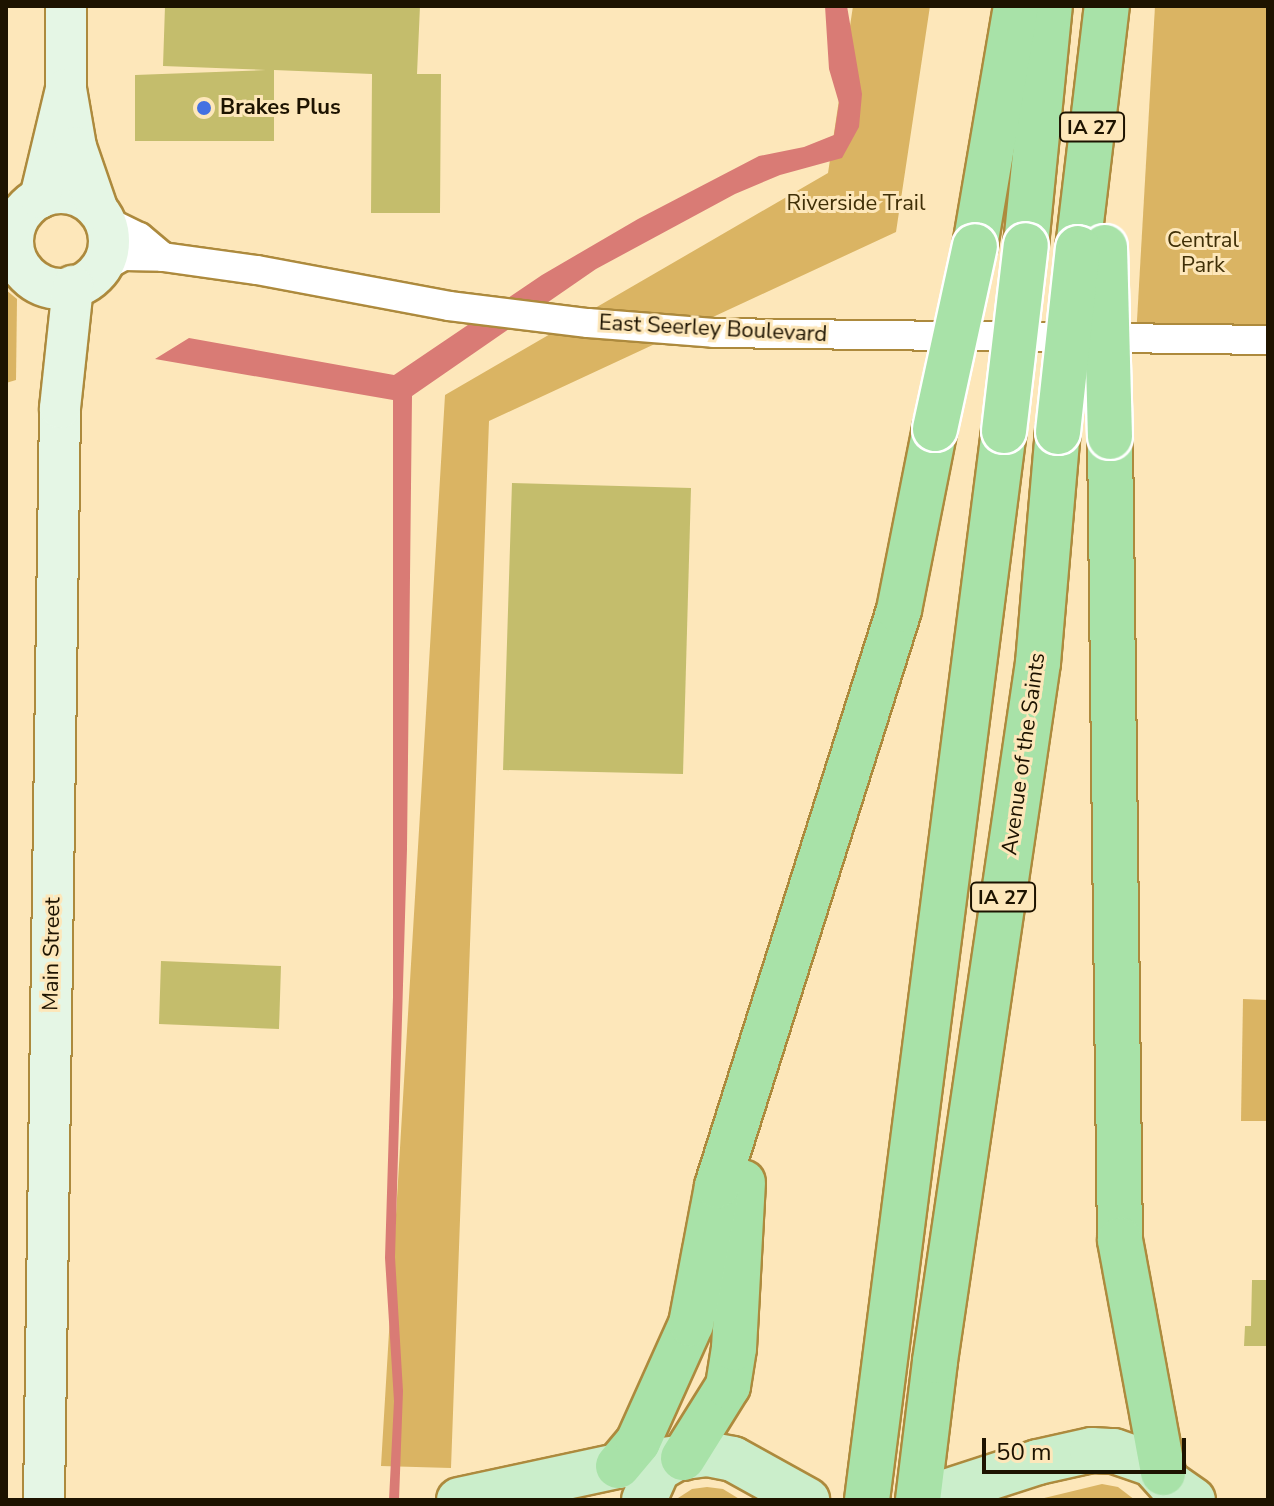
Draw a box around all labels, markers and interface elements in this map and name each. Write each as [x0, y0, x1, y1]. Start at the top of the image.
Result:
place label: Brakes Plus [220, 95, 341, 121]
marker: Brakes Plus [195, 99, 213, 117]
road number: IA 27 [1058, 111, 1126, 143]
park label: Riverside Trail [787, 191, 925, 217]
park label: Central Park [1167, 227, 1239, 278]
street label: East Seerley Boulevard [598, 310, 828, 348]
street label: Avenue of the Saints [997, 651, 1051, 857]
road number: IA 27 [969, 881, 1037, 913]
street label: Main Street [38, 897, 66, 1011]
scale bar [986, 1422, 1190, 1472]
text: 50 m [996, 1436, 1052, 1468]

